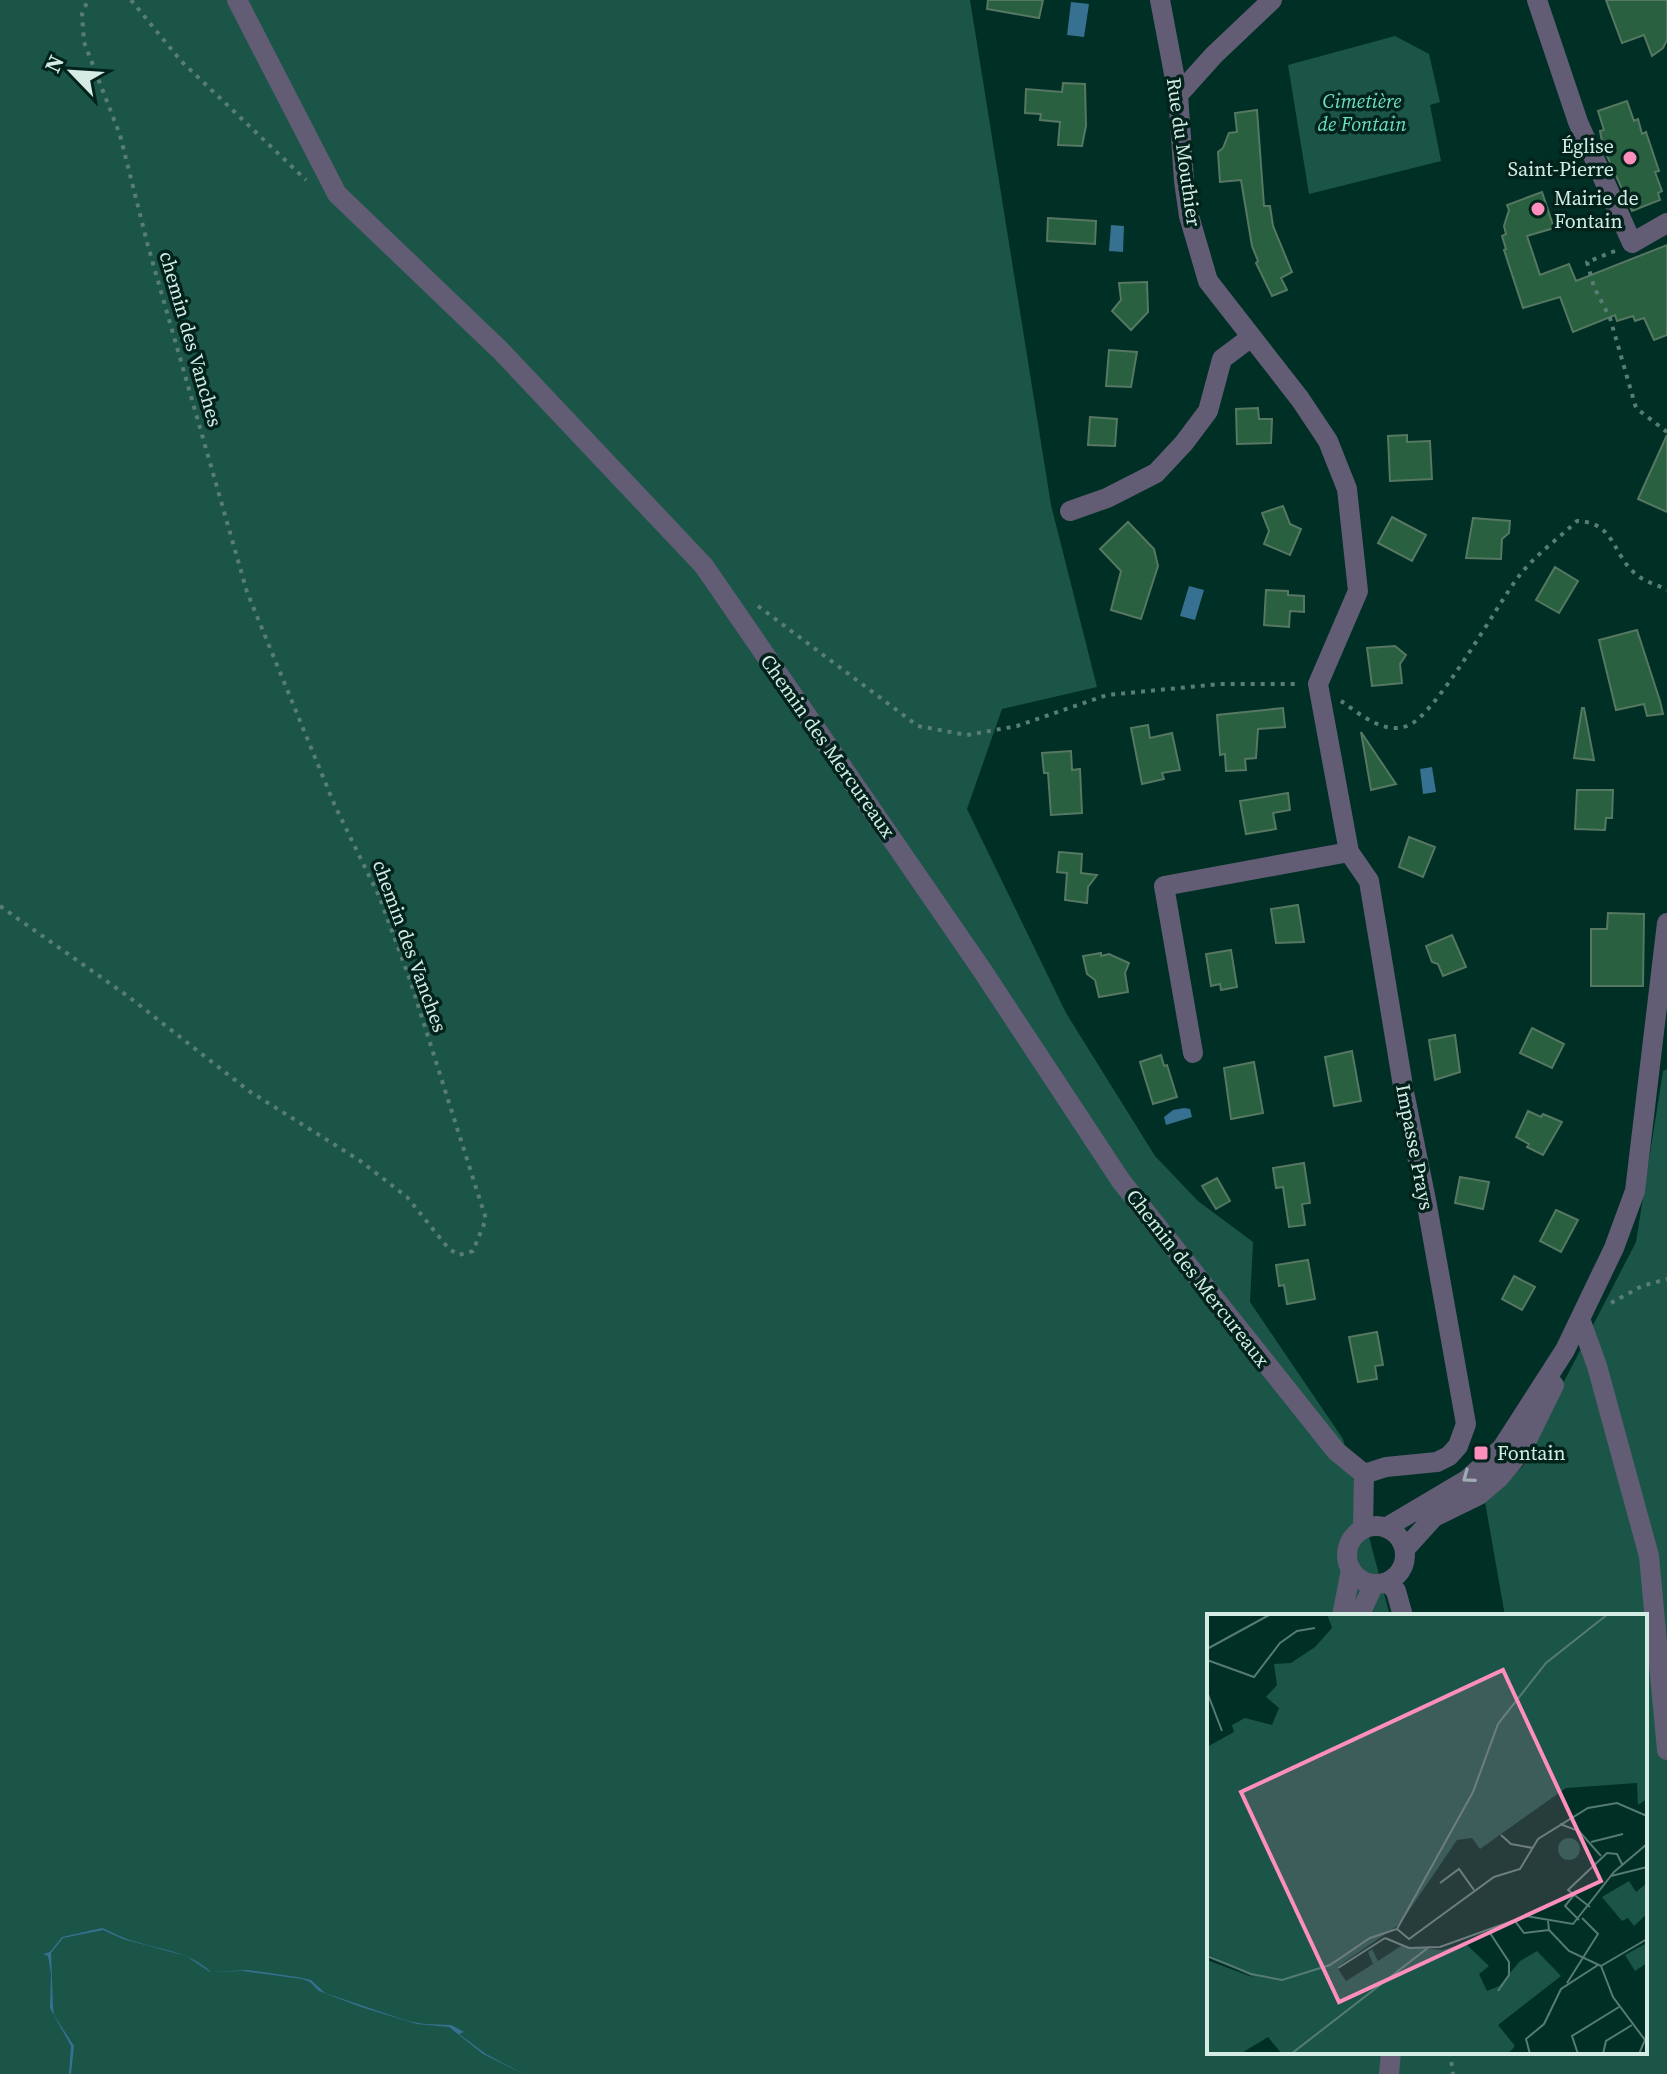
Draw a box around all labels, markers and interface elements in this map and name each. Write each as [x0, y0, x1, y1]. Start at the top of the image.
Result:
north arrow [32, 32, 112, 112]
text: N [37, 50, 71, 77]
street label: Rue du Mouthier [1160, 76, 1208, 229]
park label: Cimetière de Fontain [1318, 87, 1407, 138]
place label: Église Saint-Pierre [1508, 132, 1614, 183]
marker: Église Saint-Pierre [1621, 149, 1639, 167]
place label: Mairie de Fontain [1554, 184, 1639, 235]
marker: Mairie de Fontain [1529, 200, 1547, 218]
street label: chemin des Vanches [153, 248, 229, 430]
street label: Chemin des Mercureaux [754, 648, 902, 844]
street label: chemin des Vanches [366, 856, 454, 1036]
street label: Impasse Prays [1389, 1082, 1441, 1212]
street label: Chemin des Mercureaux [1120, 1183, 1277, 1373]
place label: Fontain [1497, 1439, 1566, 1467]
marker: Fontain [1472, 1444, 1490, 1462]
one-way arrow [1462, 1468, 1477, 1482]
inset map [1207, 1614, 1647, 2054]

